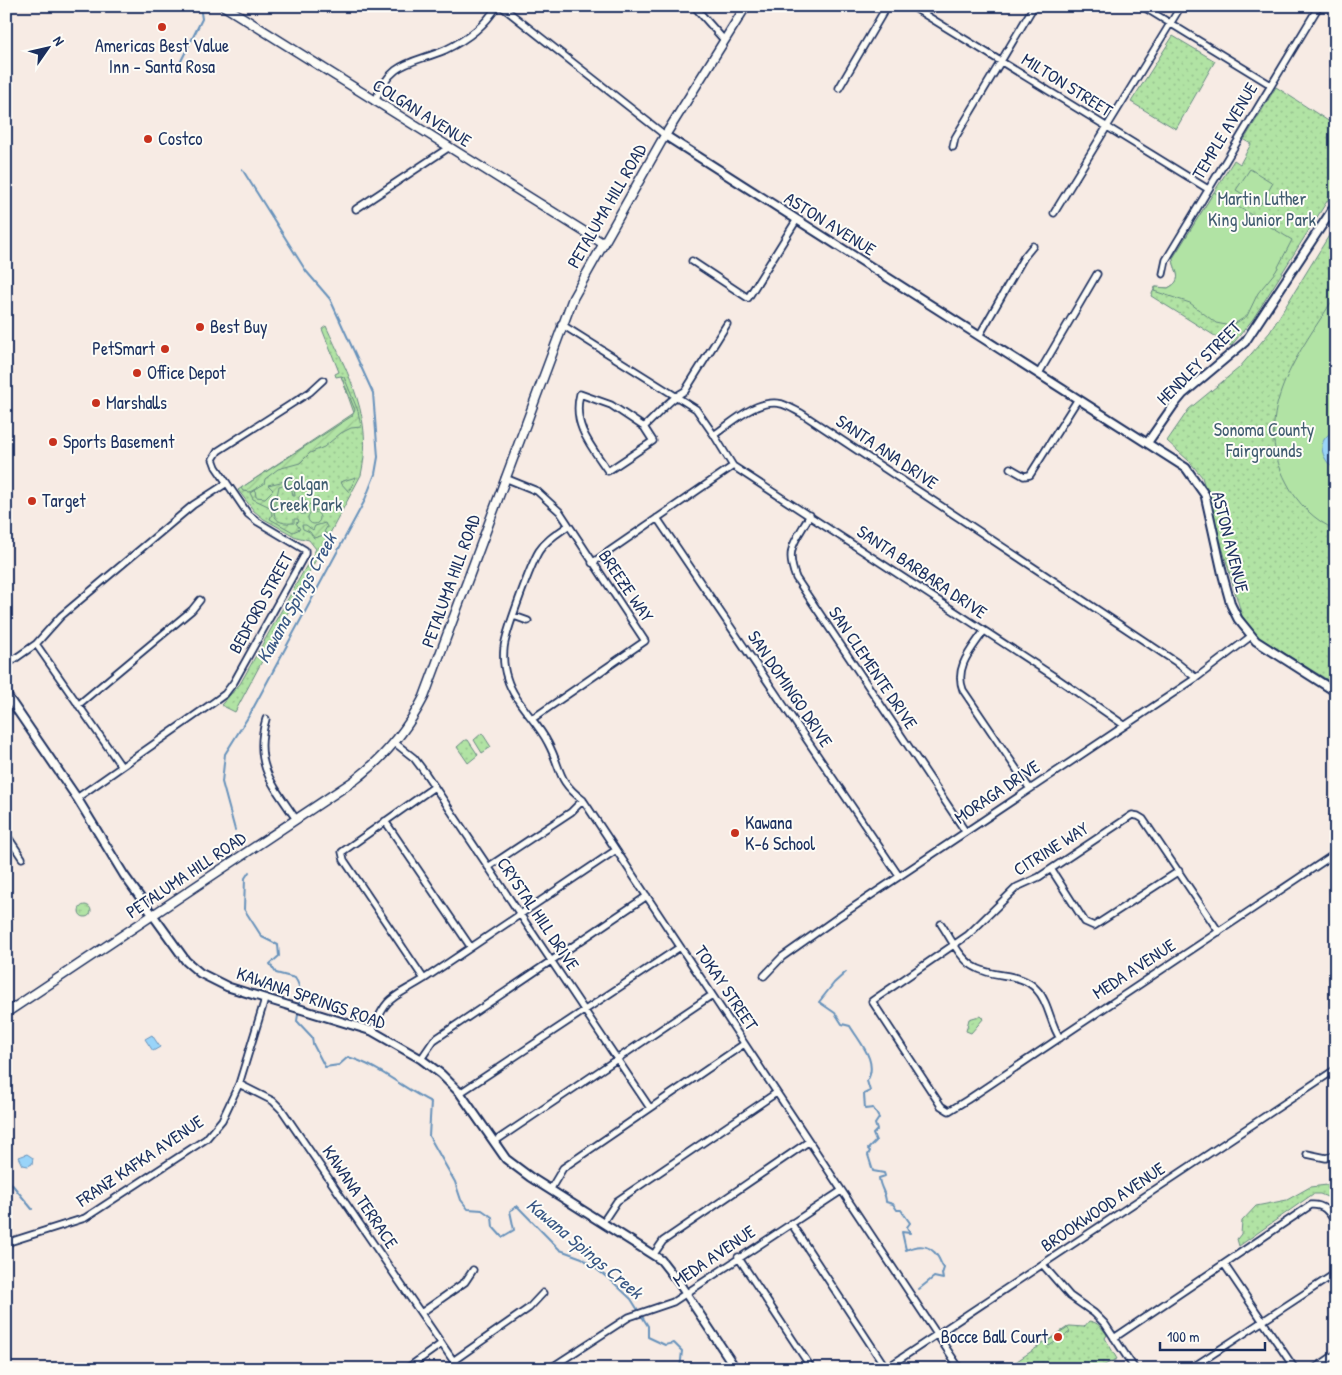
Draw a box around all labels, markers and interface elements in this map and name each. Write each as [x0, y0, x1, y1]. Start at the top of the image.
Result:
marker: Americas Best Value Inn - Santa Rosa [156, 21, 168, 33]
north arrow [22, 22, 72, 72]
text: N [49, 32, 69, 49]
place label: Americas Best Value Inn - Santa Rosa [95, 33, 229, 79]
street label: MILTON STREET [1017, 47, 1118, 123]
street label: COLGAN AVENUE [368, 72, 476, 153]
street label: TEMPLE AVENUE [1186, 78, 1263, 184]
place label: Costco [158, 126, 202, 151]
marker: Costco [142, 133, 154, 145]
street label: PETALUMA HILL ROAD [561, 139, 653, 273]
street label: ASTON AVENUE [780, 186, 881, 262]
park label: Martin Luther King Junior Park [1208, 186, 1317, 232]
place label: Best Buy [210, 314, 268, 339]
street label: HENDLEY STREET [1151, 314, 1247, 411]
marker: Best Buy [194, 321, 206, 333]
place label: PetSmart [92, 336, 156, 361]
marker: PetSmart [159, 343, 171, 355]
place label: Office Depot [147, 360, 226, 385]
marker: Office Depot [131, 367, 143, 379]
place label: Marshalls [106, 390, 167, 415]
marker: Marshalls [90, 397, 102, 409]
street label: SANTA ANA DRIVE [831, 408, 943, 495]
park label: Sonoma County Fairgrounds [1214, 417, 1315, 463]
place label: Sports Basement [63, 429, 175, 454]
marker: Sports Basement [47, 436, 59, 448]
park label: Colgan Creek Park [270, 471, 343, 517]
place label: Target [42, 488, 87, 513]
street label: ASTON AVENUE [1206, 489, 1255, 595]
marker: Target [26, 495, 38, 507]
street label: PETALUMA HILL ROAD [415, 510, 486, 651]
street label: SANTA BARBARA DRIVE [852, 519, 992, 624]
water label: Kawana Spings Creek [250, 527, 343, 668]
street label: BREEZE WAY [593, 545, 660, 627]
street label: BEDFORD STREET [222, 547, 299, 658]
street label: SAN CLEMENTE DRIVE [823, 601, 924, 734]
street label: SAN DOMINGO DRIVE [742, 625, 839, 752]
street label: MORAGA DRIVE [949, 754, 1044, 829]
place label: Kawana K-6 School [745, 810, 815, 856]
street label: CITRINE WAY [1008, 816, 1093, 882]
street label: PETALUMA HILL ROAD [121, 825, 251, 924]
marker: Kawana K-6 School [729, 827, 741, 839]
street label: CRYSTAL HILL DRIVE [491, 852, 586, 975]
street label: MEDA AVENUE [1087, 932, 1180, 1005]
street label: TOKAY STREET [689, 940, 764, 1036]
street label: KAWANA SPRINGS ROAD [233, 960, 389, 1035]
street label: FRANZ KAFKA AVENUE [71, 1109, 208, 1213]
street label: KAWANA TERRACE [317, 1140, 404, 1253]
street label: BROOKWOOD AVENUE [1036, 1156, 1170, 1257]
water label: Kawana Spings Creek [521, 1192, 650, 1306]
street label: MEDA AVENUE [668, 1219, 760, 1292]
scale bar [1160, 1320, 1264, 1352]
place label: Bocce Ball Court [941, 1324, 1049, 1349]
text: 100 m [1167, 1326, 1200, 1347]
marker: Bocce Ball Court [1052, 1331, 1064, 1343]

